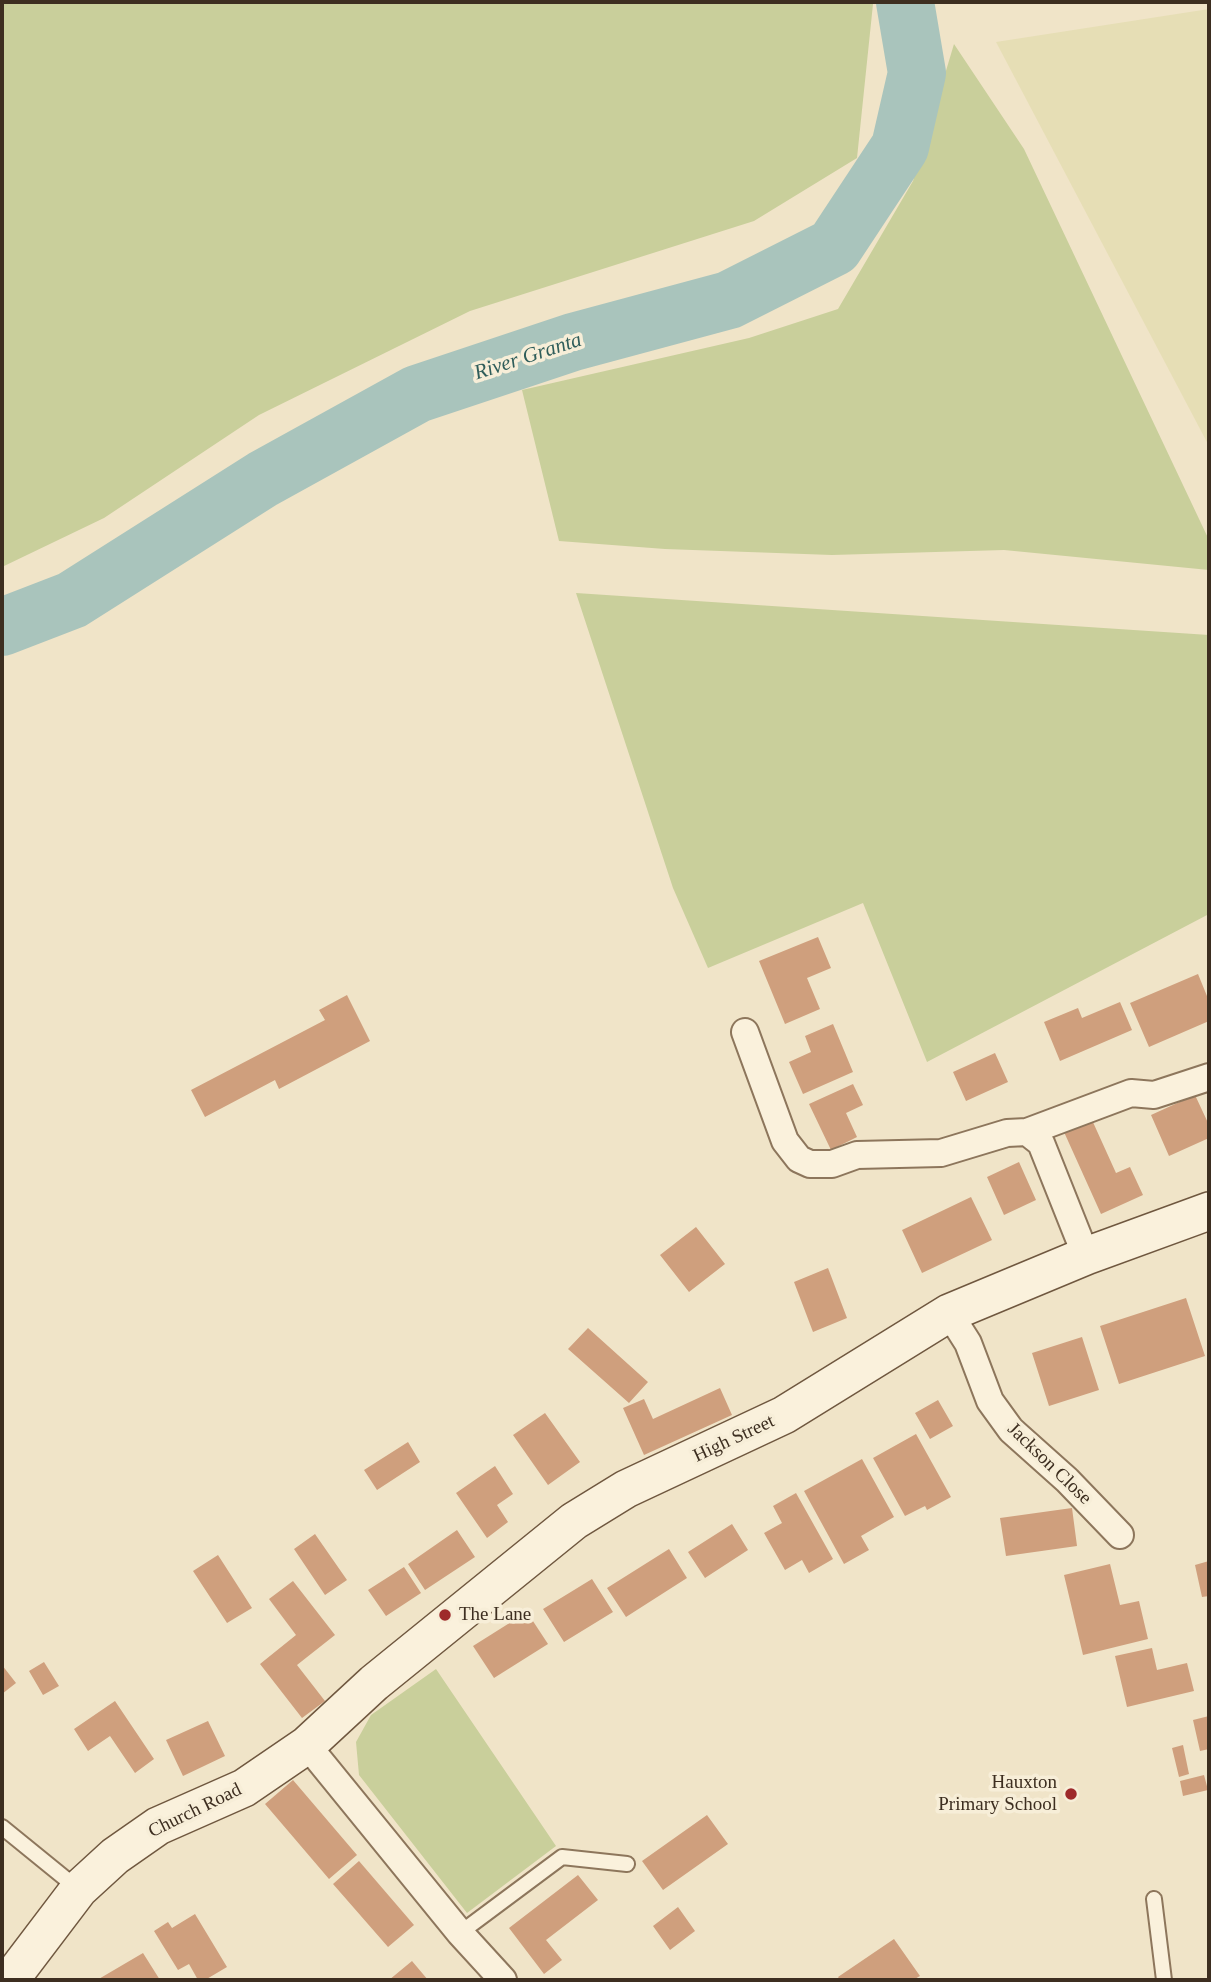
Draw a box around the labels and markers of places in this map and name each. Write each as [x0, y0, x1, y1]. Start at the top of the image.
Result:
place label: The Lane [459, 1604, 531, 1626]
marker: The Lane [437, 1607, 453, 1623]
place label: Hauxton Primary School [938, 1772, 1057, 1816]
marker: Hauxton Primary School [1063, 1786, 1079, 1802]

